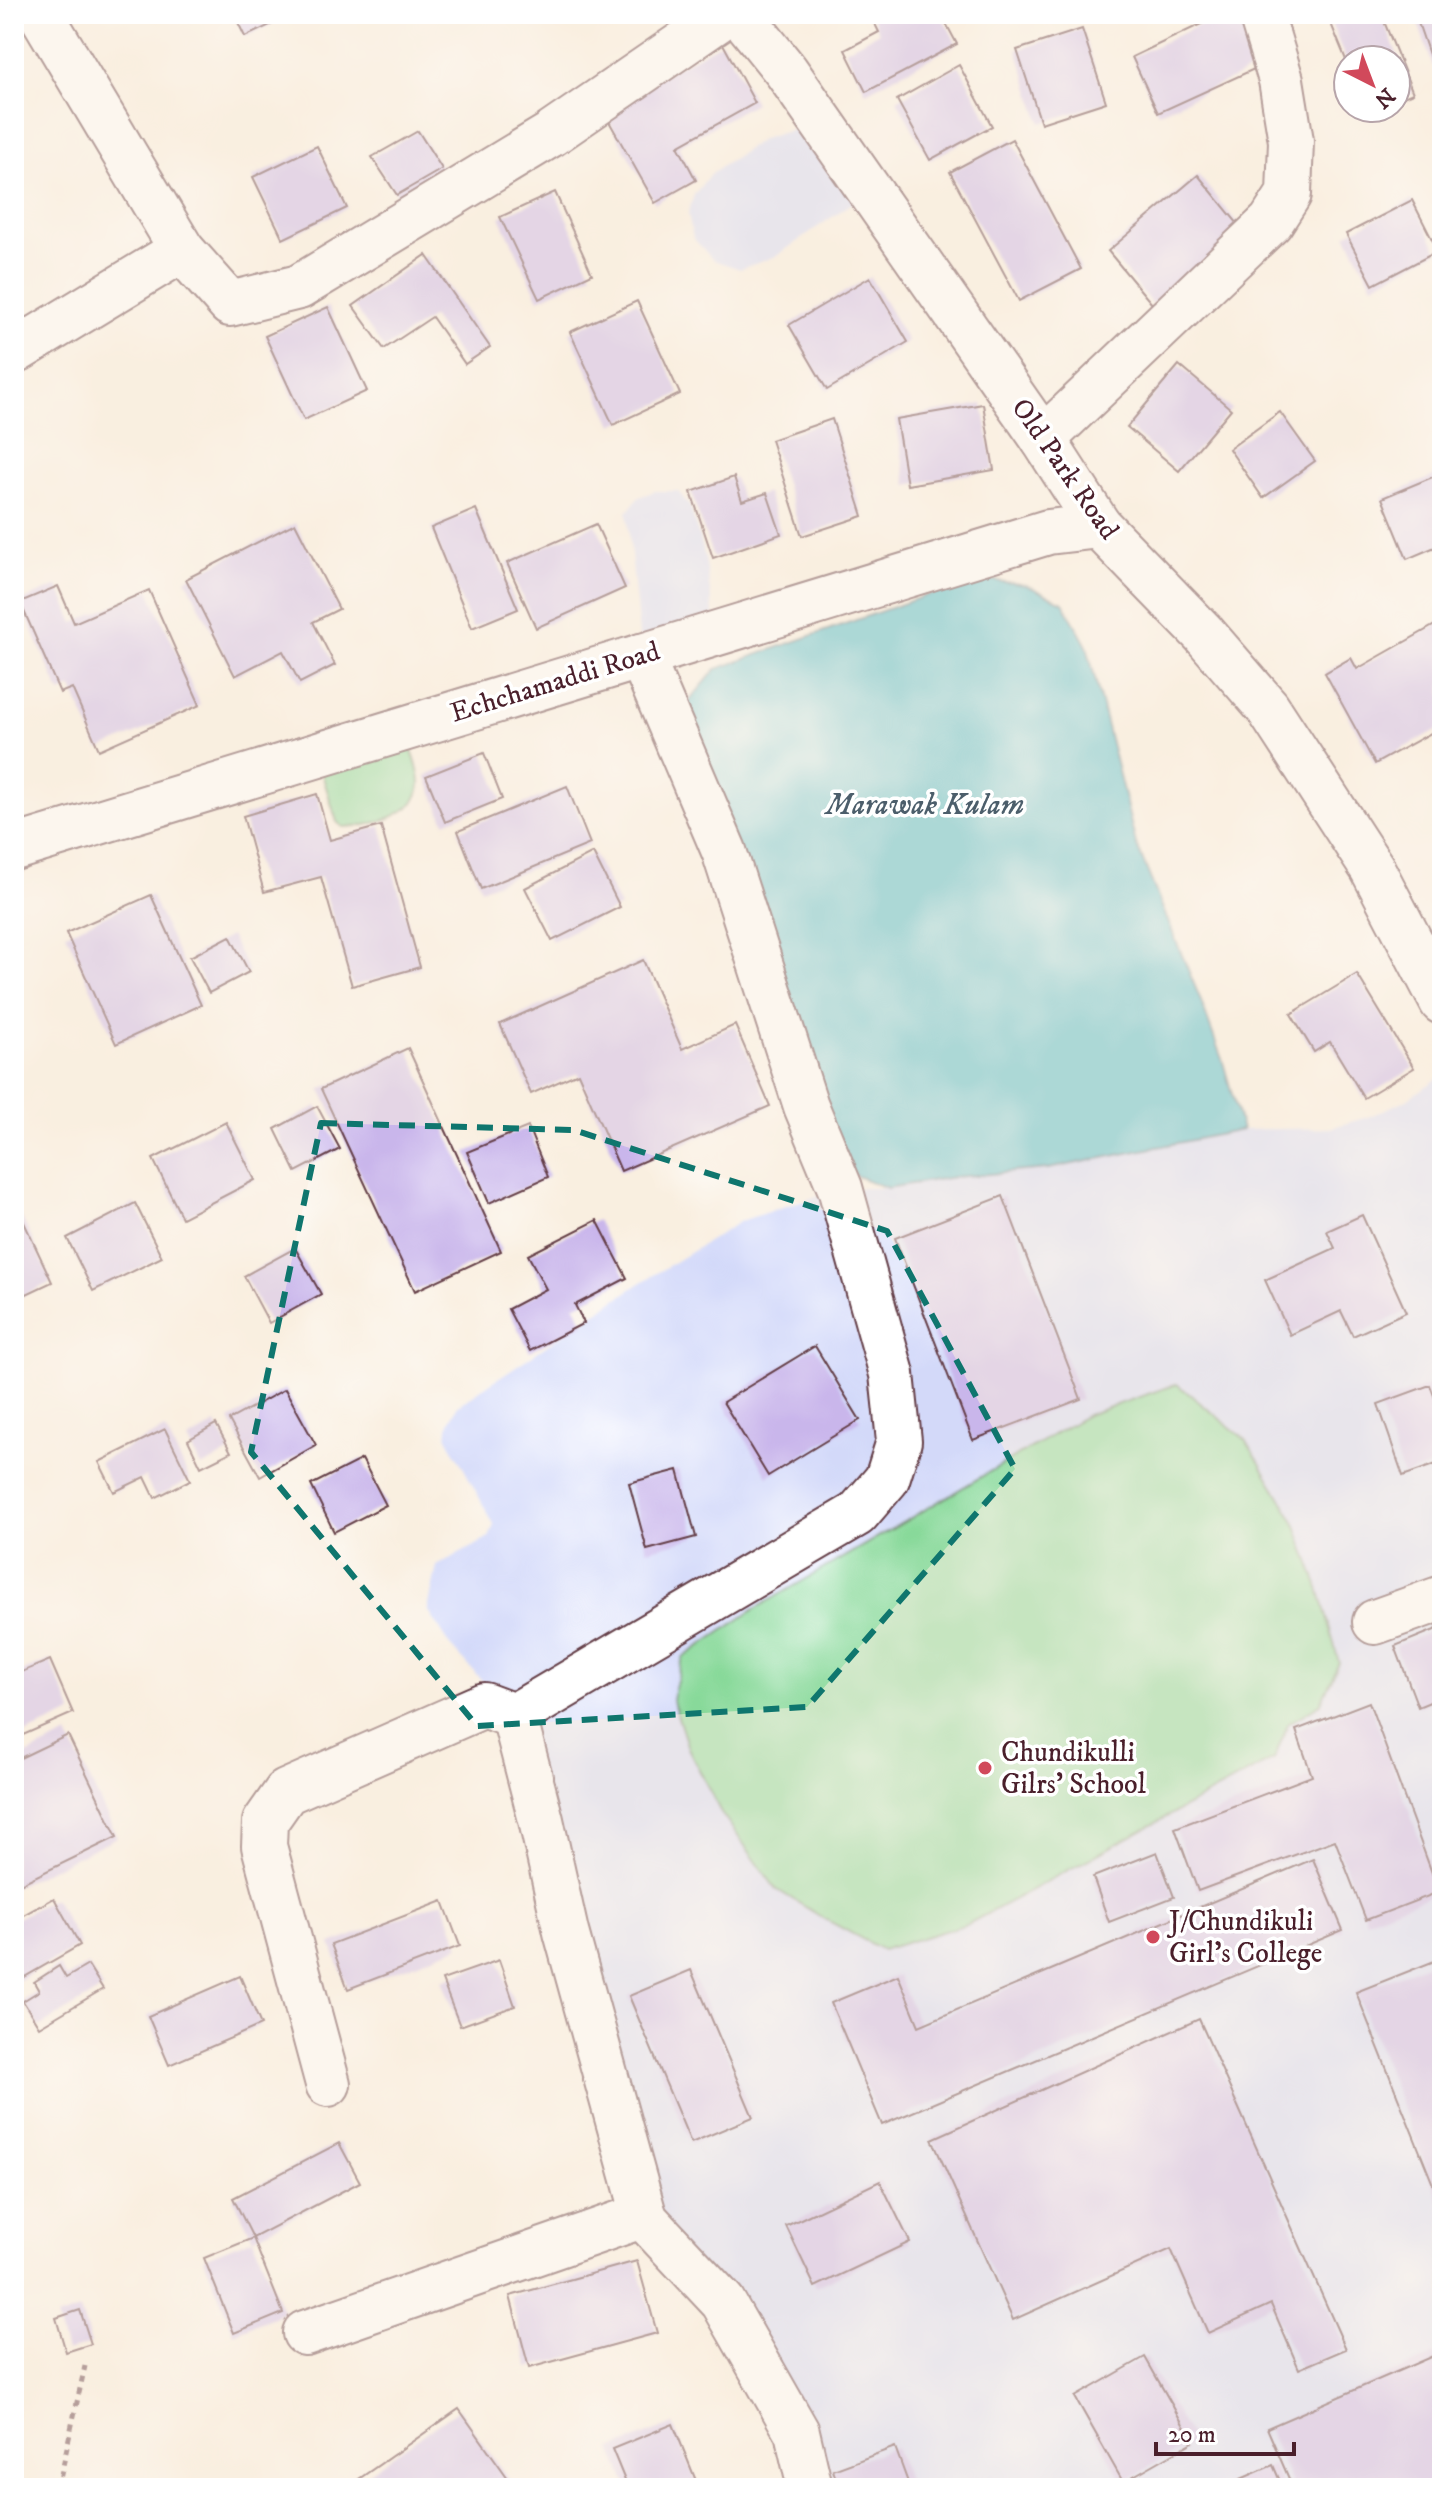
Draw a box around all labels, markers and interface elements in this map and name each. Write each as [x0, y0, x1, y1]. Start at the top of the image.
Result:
north arrow [1332, 44, 1412, 124]
text: N [1369, 82, 1400, 114]
street label: Old Park Road [1004, 392, 1126, 546]
street label: Echchamaddi Road [446, 634, 664, 730]
water label: Marawak Kulam [824, 787, 1024, 824]
place label: Chundikulli Gilrs' School [1001, 1735, 1147, 1802]
marker: Chundikulli Gilrs' School [976, 1759, 994, 1777]
place label: J/Chundikuli Girl's College [1166, 1904, 1322, 1971]
marker: J/Chundikuli Girl's College [1144, 1928, 1162, 1946]
scale bar [1156, 2406, 1294, 2456]
text: 20 m [1168, 2420, 1216, 2450]

